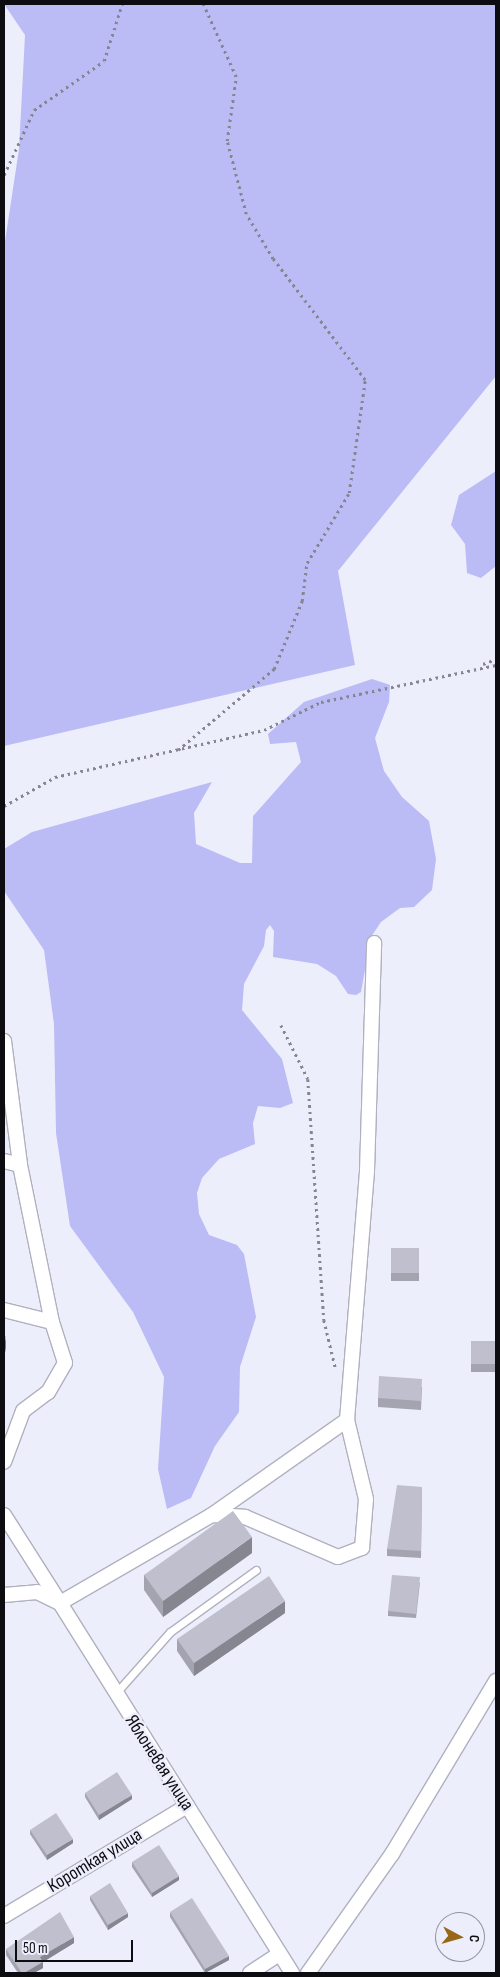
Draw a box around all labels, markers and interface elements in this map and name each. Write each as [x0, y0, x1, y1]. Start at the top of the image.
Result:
street label: Яблоневая улица [120, 1711, 198, 1815]
street label: Короткая улица [44, 1824, 146, 1898]
north arrow [435, 1912, 485, 1962]
scale bar [18, 1930, 135, 1962]
text: С [466, 1934, 483, 1943]
text: 50 m [23, 1939, 48, 1958]

